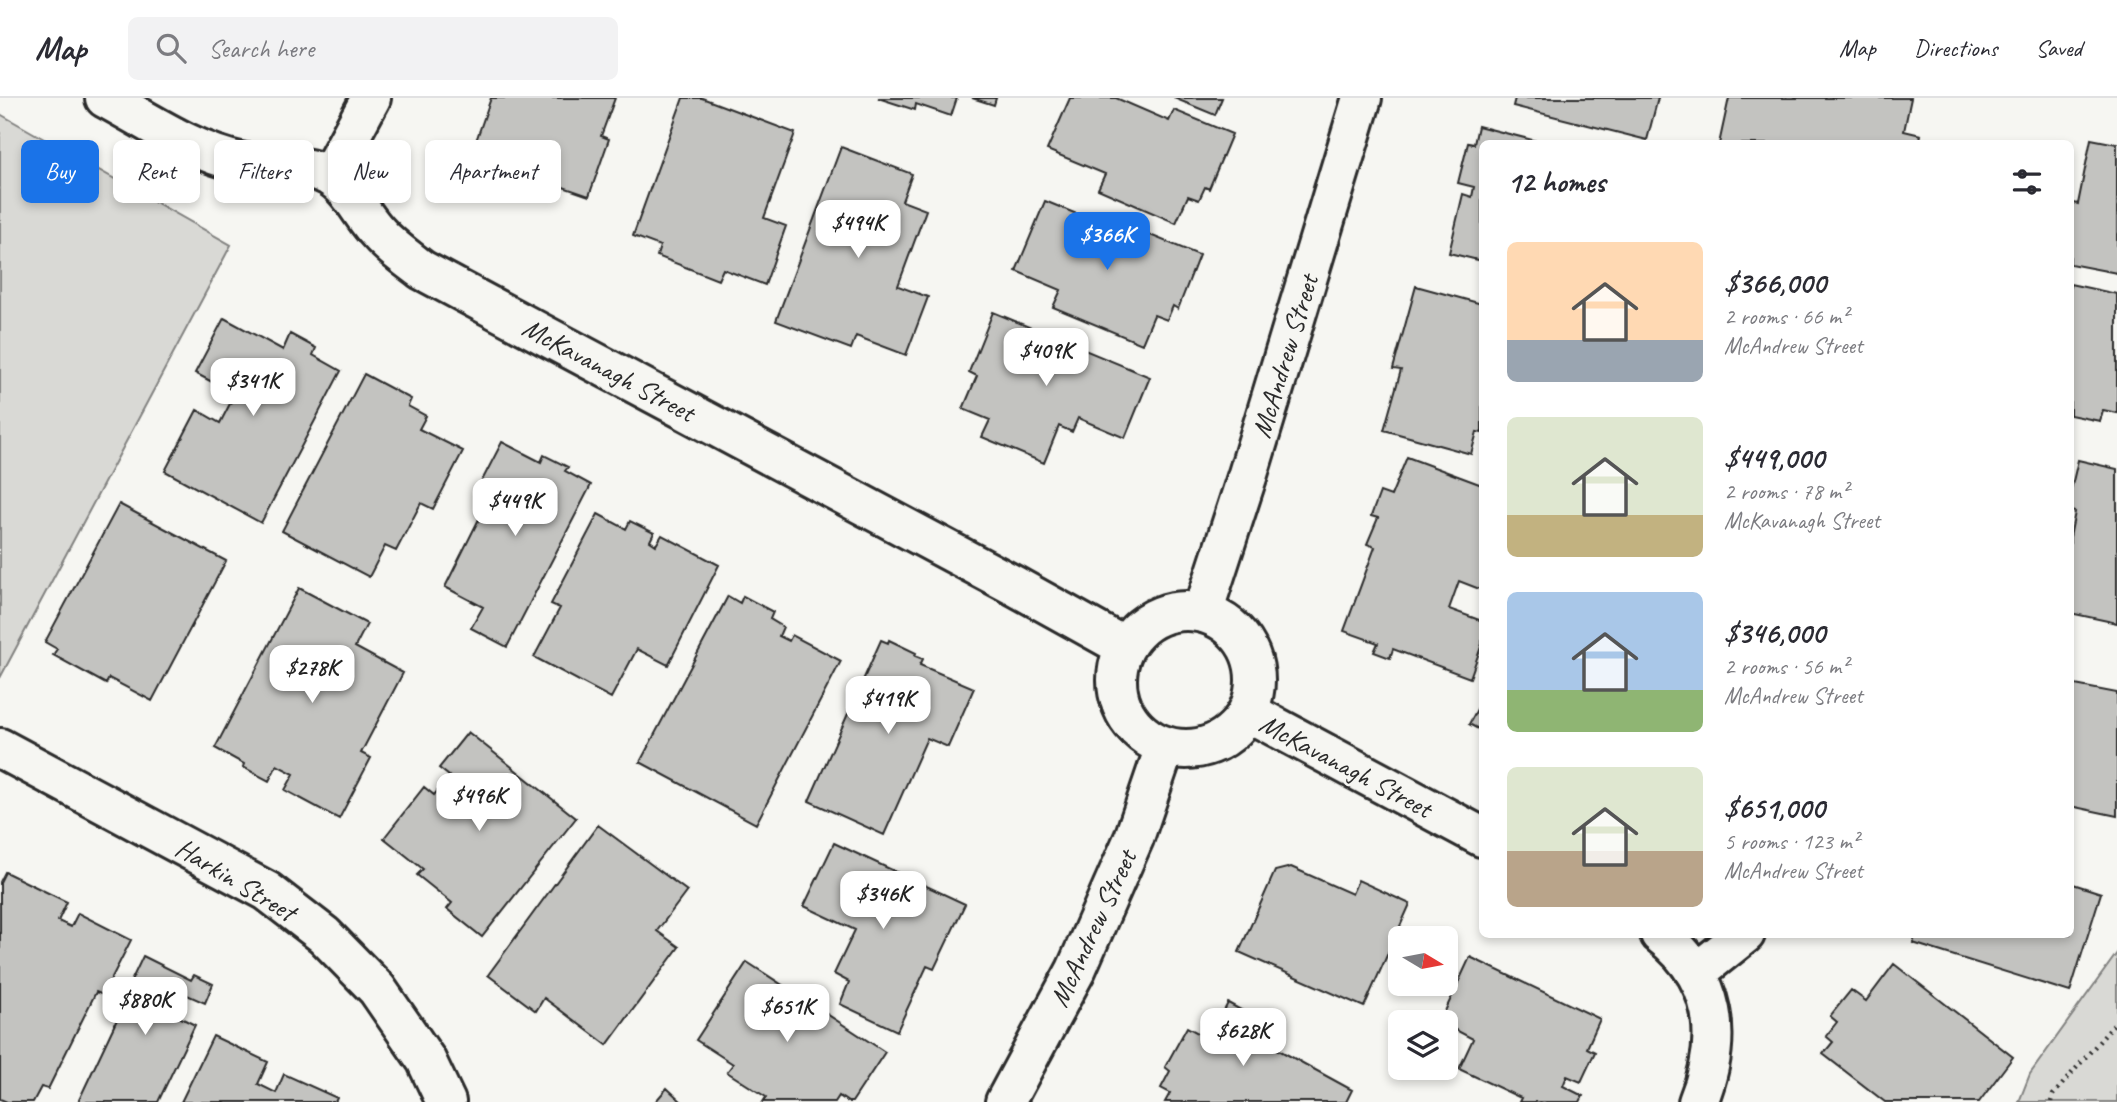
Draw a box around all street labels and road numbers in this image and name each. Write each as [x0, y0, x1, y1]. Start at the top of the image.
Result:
street label: McAndrew Street [1243, 268, 1327, 442]
street label: McKavanagh Street [517, 309, 703, 431]
street label: McKavanagh Street [1254, 705, 1440, 827]
street label: Harkin Street [169, 830, 305, 931]
street label: McAndrew Street [1041, 842, 1145, 1012]

